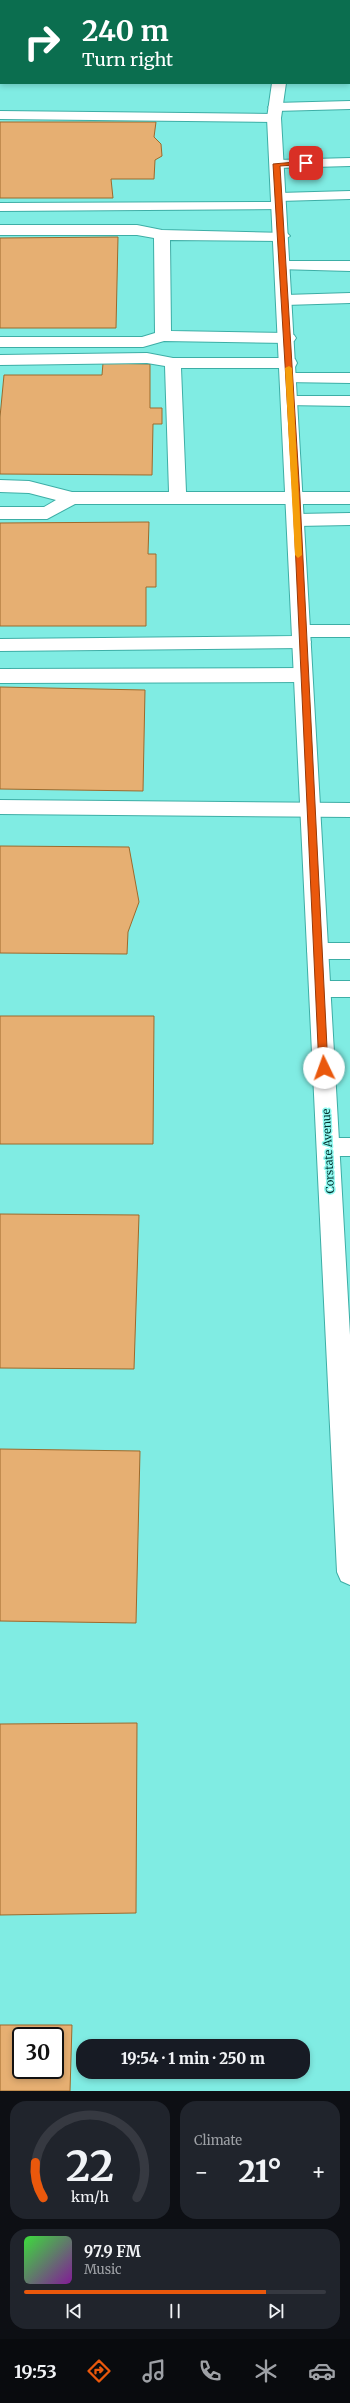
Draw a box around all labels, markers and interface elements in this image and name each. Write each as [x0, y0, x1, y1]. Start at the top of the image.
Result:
text: 240 m [82, 13, 169, 49]
icon: right [16, 16, 68, 68]
text: Turn right [82, 48, 173, 71]
pin [289, 146, 323, 180]
icon: arrive [295, 152, 317, 174]
position arrow [303, 1047, 345, 1089]
street label: Corstate Avenue [319, 1108, 337, 1194]
speed limit sign: 30 [12, 2027, 64, 2079]
text: 19:54 · 1 min · 250 m [121, 2049, 265, 2068]
text: Climate [194, 2132, 242, 2149]
text: 22 [66, 2140, 114, 2192]
text: 21° [238, 2152, 282, 2190]
text: − [194, 2158, 209, 2186]
text: + [311, 2158, 326, 2186]
text: km/h [71, 2188, 109, 2206]
text: 97.9 FM [84, 2242, 141, 2261]
text: Music [84, 2261, 122, 2278]
icon: previous [63, 2300, 85, 2322]
icon: pause [164, 2300, 186, 2322]
icon: next [265, 2300, 287, 2322]
icon: directions [85, 2357, 113, 2385]
icon: music [140, 2357, 168, 2385]
icon: phone [196, 2357, 224, 2385]
icon: climate [252, 2357, 280, 2385]
icon: car [308, 2357, 336, 2385]
text: 19:53 [14, 2360, 57, 2383]

